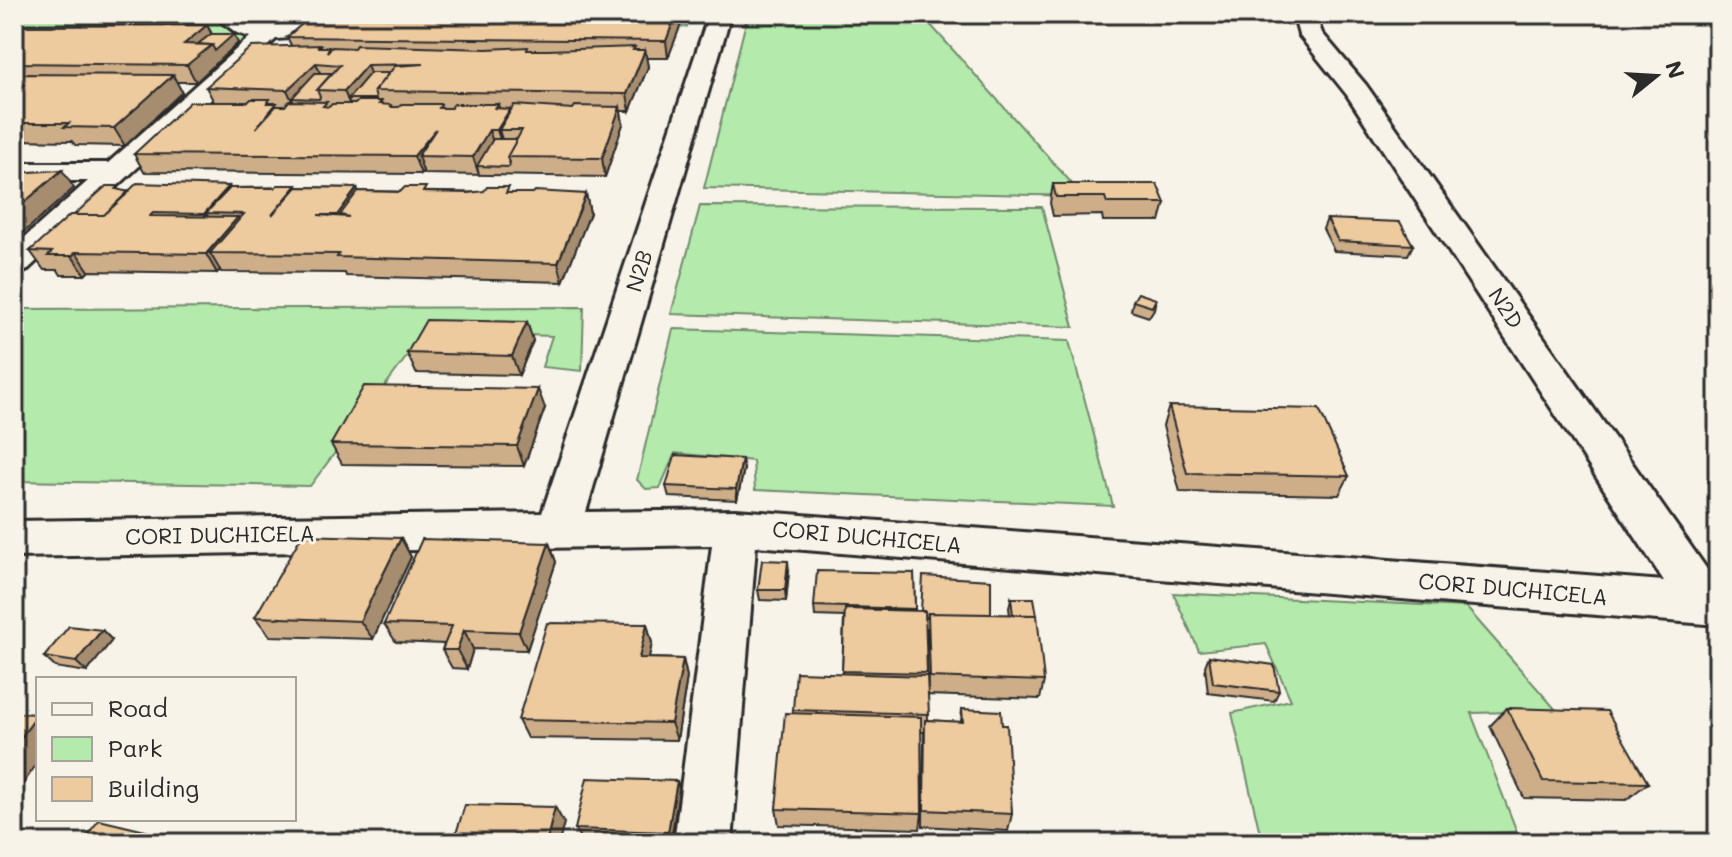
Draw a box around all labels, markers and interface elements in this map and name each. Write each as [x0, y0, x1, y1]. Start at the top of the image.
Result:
north arrow [1616, 36, 1696, 116]
text: N [1659, 57, 1692, 82]
street label: N2B [618, 246, 659, 295]
street label: N2D [1482, 282, 1531, 334]
street label: CORI DUCHICELA [771, 514, 963, 559]
street label: CORI DUCHICELA [125, 518, 315, 551]
street label: CORI DUCHICELA [1417, 566, 1609, 611]
legend [36, 677, 296, 821]
text: Road [108, 692, 168, 723]
text: Park [108, 732, 162, 763]
text: Building [108, 772, 199, 803]

